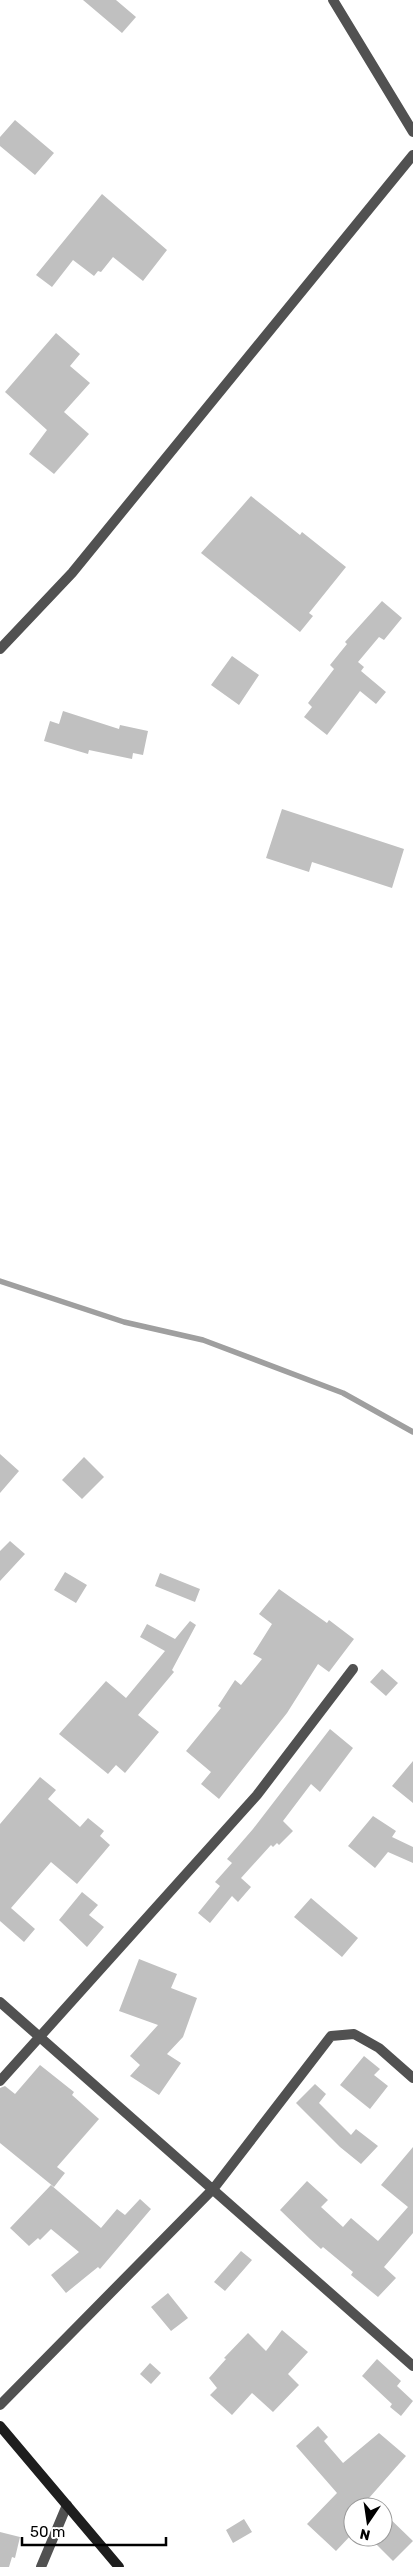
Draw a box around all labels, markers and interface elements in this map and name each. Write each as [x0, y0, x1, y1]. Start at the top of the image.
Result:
north arrow [343, 2497, 393, 2547]
scale bar [22, 2514, 166, 2546]
text: 50 m [30, 2523, 65, 2541]
text: N [358, 2525, 372, 2544]

